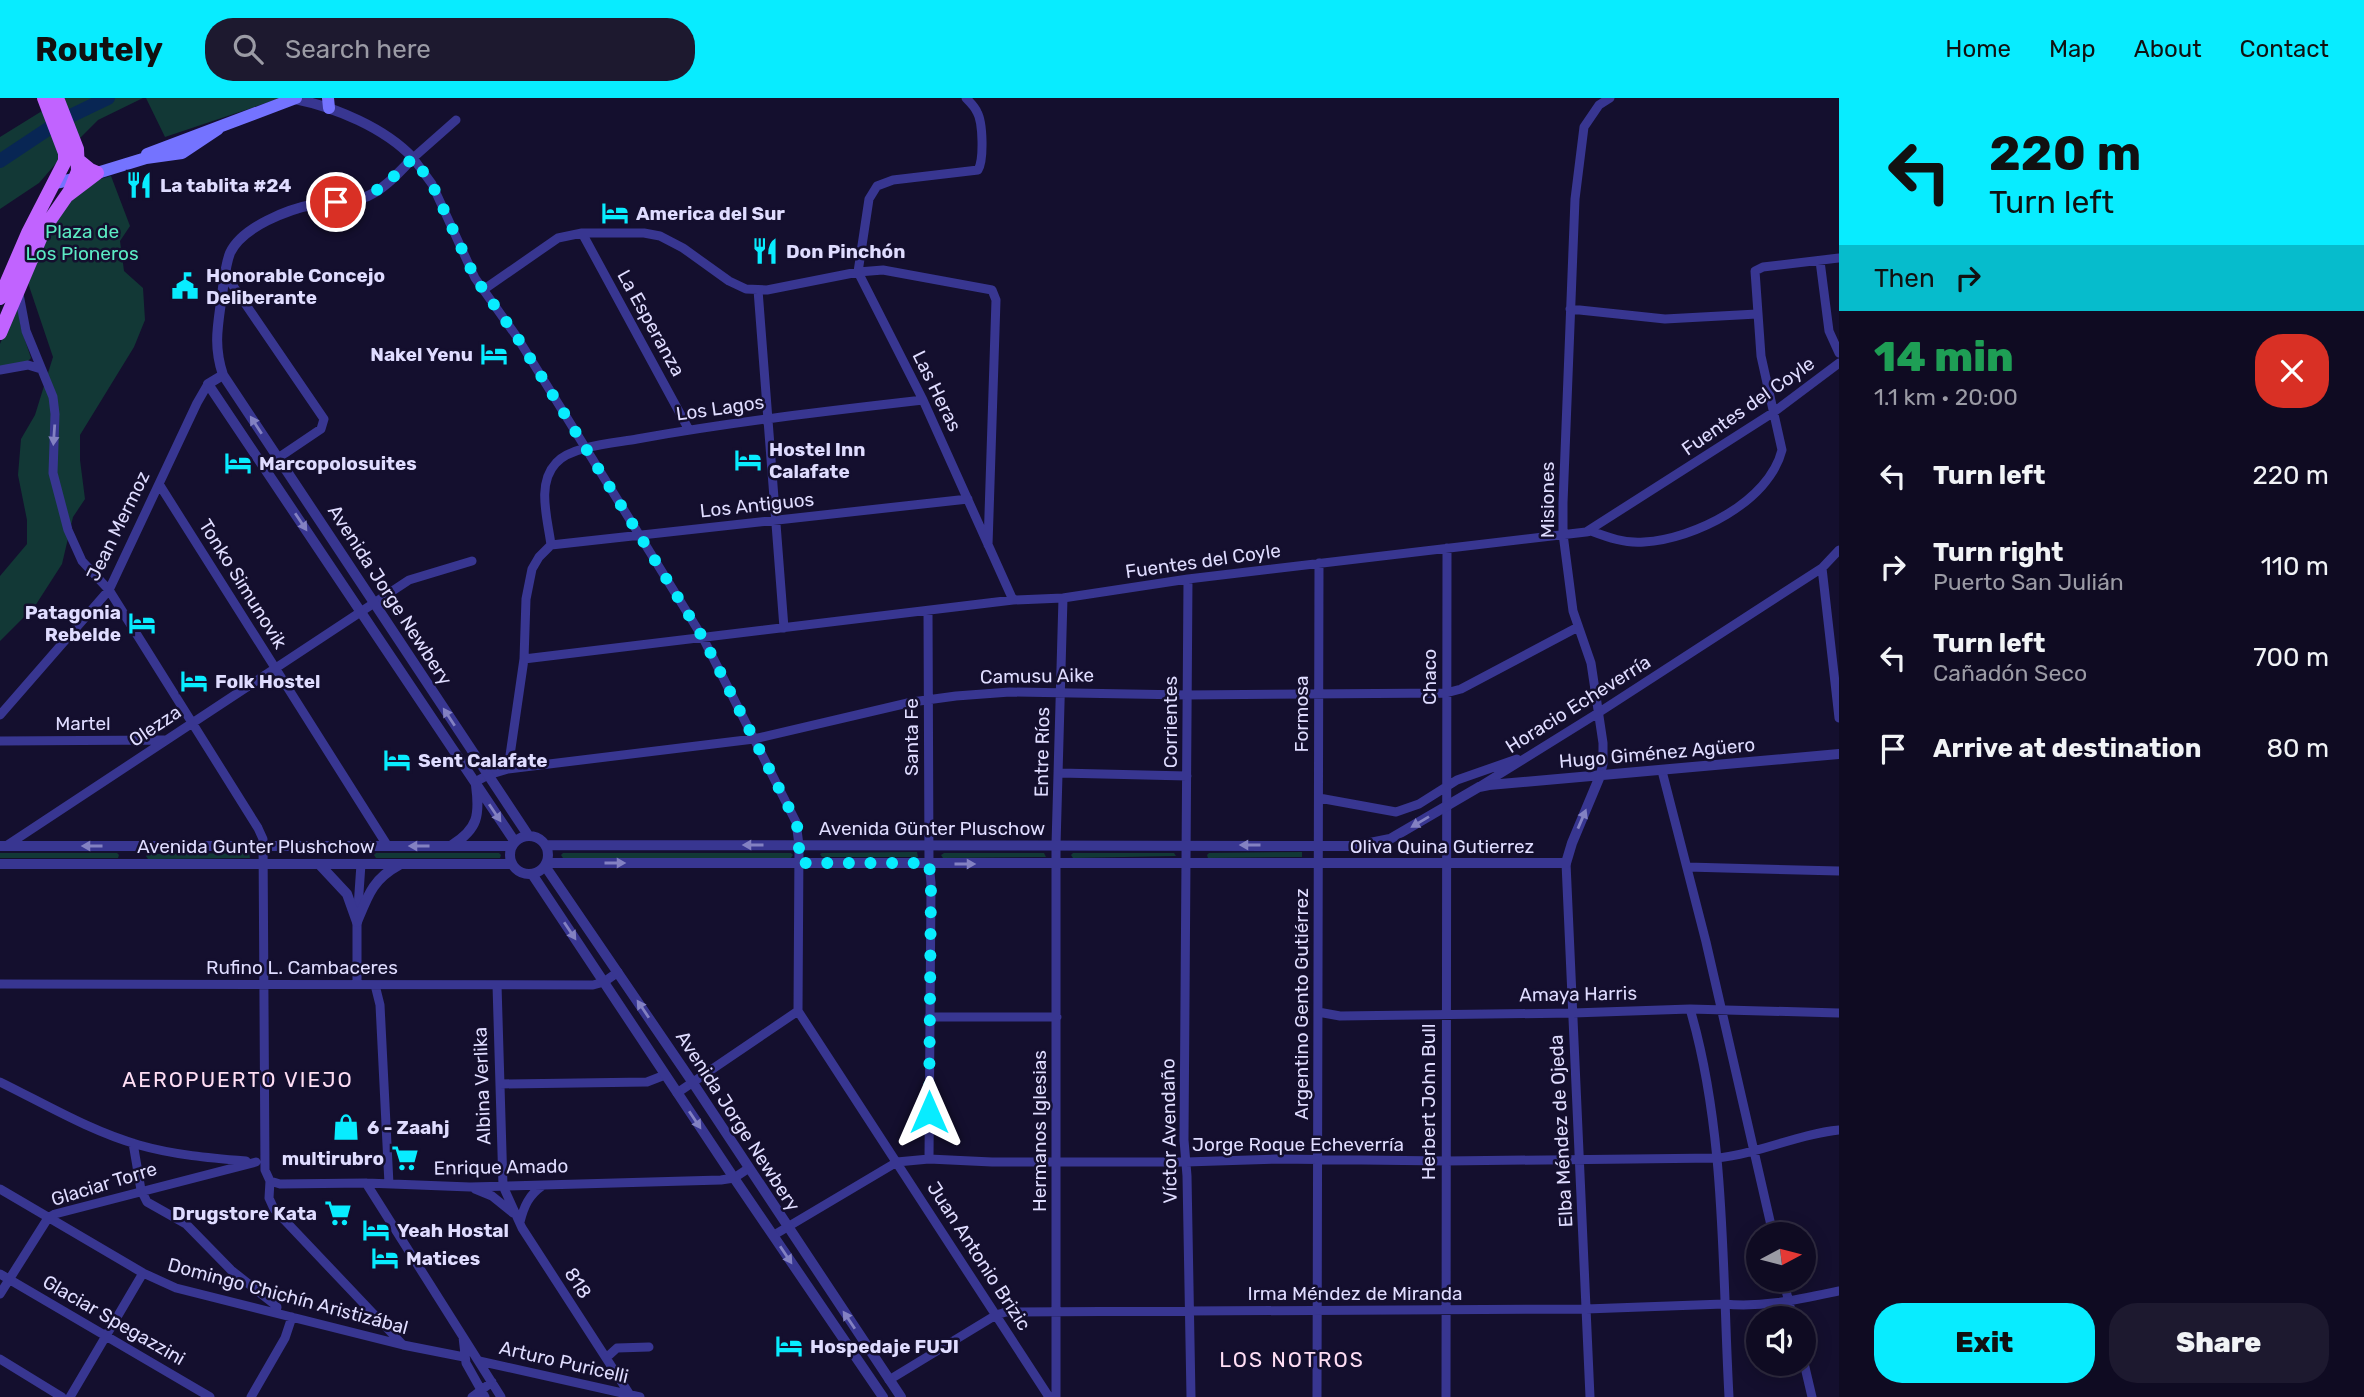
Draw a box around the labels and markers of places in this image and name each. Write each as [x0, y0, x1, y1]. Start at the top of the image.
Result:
restaurant icon: La tablita #24 [124, 170, 154, 200]
pin [306, 172, 366, 232]
place label: La tablita #24 [160, 174, 292, 197]
hotel icon: America del Sur [600, 198, 630, 228]
place label: America del Sur [636, 202, 785, 225]
restaurant icon: Don Pinchón [750, 236, 780, 266]
place label: Don Pinchón [786, 240, 905, 263]
place label: Honorable Concejo Deliberante [206, 264, 385, 309]
public building icon: Honorable Concejo Deliberante [170, 271, 200, 301]
hotel icon: Nakel Yenu [479, 339, 509, 369]
place label: Nakel Yenu [370, 343, 473, 366]
place label: Hostel Inn Calafate [769, 438, 865, 483]
hotel icon: Hostel Inn Calafate [733, 445, 763, 475]
hotel icon: Marcopolosuites [223, 448, 253, 478]
place label: Marcopolosuites [259, 452, 417, 475]
place label: Patagonia Rebelde [25, 601, 121, 646]
hotel icon: Patagonia Rebelde [127, 608, 157, 638]
hotel icon: Folk Hostel [179, 666, 209, 696]
place label: Folk Hostel [215, 670, 321, 693]
hotel icon: Sent Calafate [382, 745, 412, 775]
place label: Sent Calafate [418, 749, 548, 772]
shop icon: 6 - Zaahj [331, 1112, 361, 1142]
place label: 6 - Zaahj [367, 1116, 449, 1139]
supermarket icon: multirubro [390, 1143, 420, 1173]
place label: multirubro [282, 1147, 384, 1170]
supermarket icon: Drugstore Kata [323, 1198, 353, 1228]
place label: Drugstore Kata [172, 1202, 317, 1225]
hotel icon: Yeah Hostal [361, 1215, 391, 1245]
place label: Yeah Hostal [397, 1219, 509, 1242]
hotel icon: Matices [370, 1243, 400, 1273]
place label: Matices [406, 1247, 480, 1270]
hotel icon: Hospedaje FUJI [774, 1331, 804, 1361]
place label: Hospedaje FUJI [810, 1335, 959, 1358]

